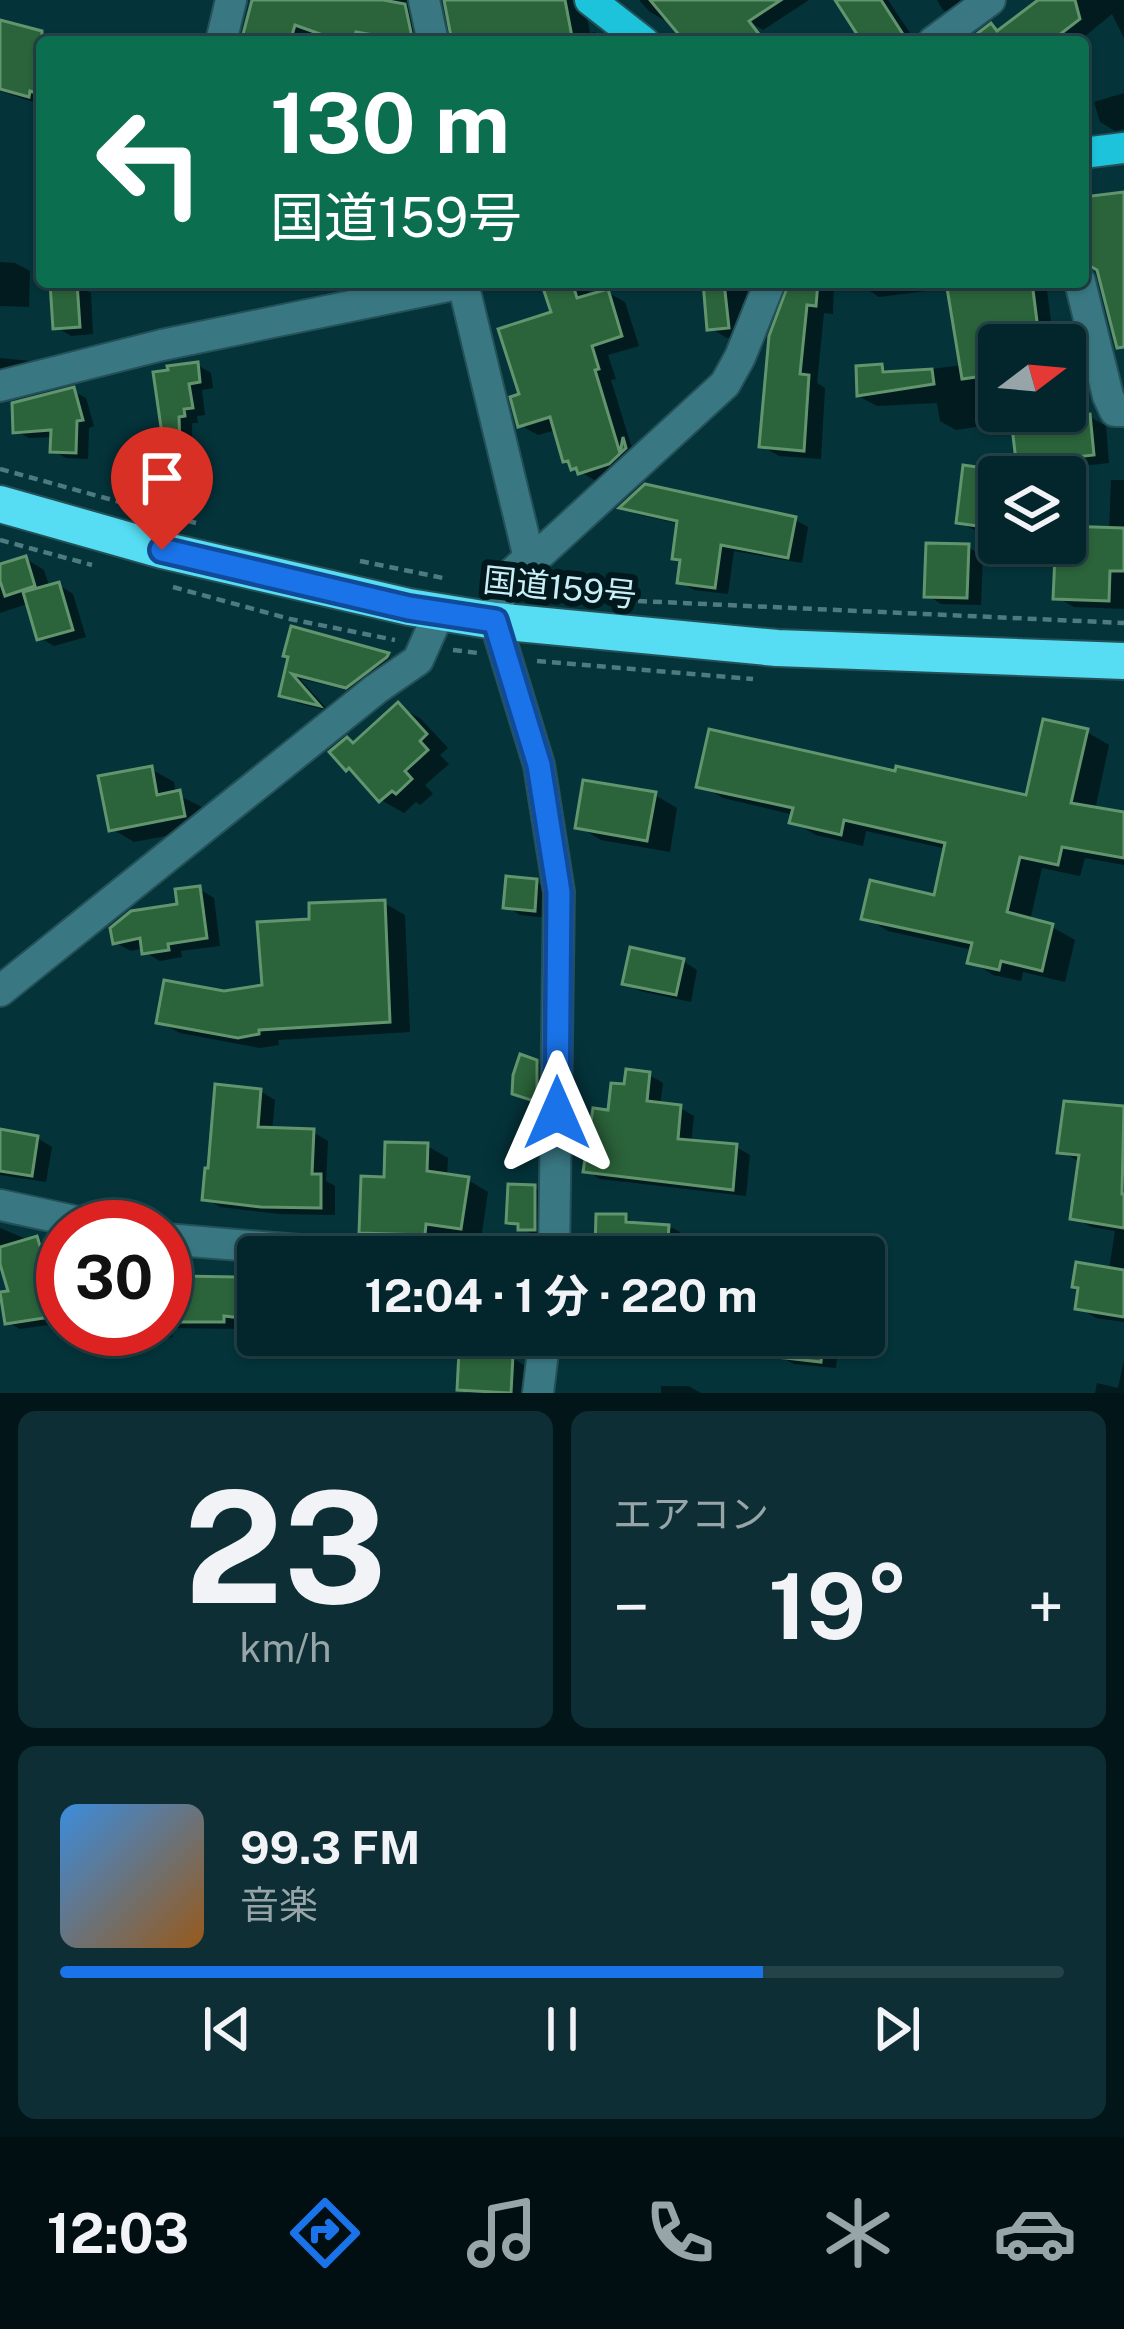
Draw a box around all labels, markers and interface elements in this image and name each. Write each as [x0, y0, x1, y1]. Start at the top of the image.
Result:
text: 130 m [270, 73, 510, 172]
icon: left [72, 84, 228, 240]
text: 国道159号 [270, 186, 522, 249]
north arrow [978, 324, 1086, 432]
map controls [978, 324, 1086, 564]
pin [111, 427, 213, 550]
icon: arrive [129, 445, 195, 511]
button: layers [978, 456, 1086, 564]
street label: 国道159号 [481, 560, 639, 614]
position arrow [494, 1050, 620, 1176]
speed limit sign: 30 [36, 1200, 192, 1356]
text: 12:04 · 1 分 · 220 m [365, 1269, 757, 1322]
text: 23 [184, 1455, 387, 1638]
text: エアコン [613, 1491, 769, 1537]
text: 19° [768, 1553, 909, 1659]
text: − [613, 1568, 650, 1646]
text: + [1027, 1568, 1064, 1646]
text: km/h [240, 1625, 331, 1671]
text: 99.3 FM [240, 1821, 420, 1874]
text: 音楽 [240, 1882, 318, 1928]
icon: previous [194, 1996, 260, 2062]
icon: pause [529, 1996, 595, 2062]
icon: next [864, 1996, 930, 2062]
icon: directions [283, 2191, 367, 2275]
icon: music [460, 2191, 544, 2275]
icon: phone [638, 2191, 722, 2275]
icon: climate [816, 2191, 900, 2275]
icon: car [993, 2191, 1077, 2275]
text: 12:03 [47, 2202, 189, 2265]

